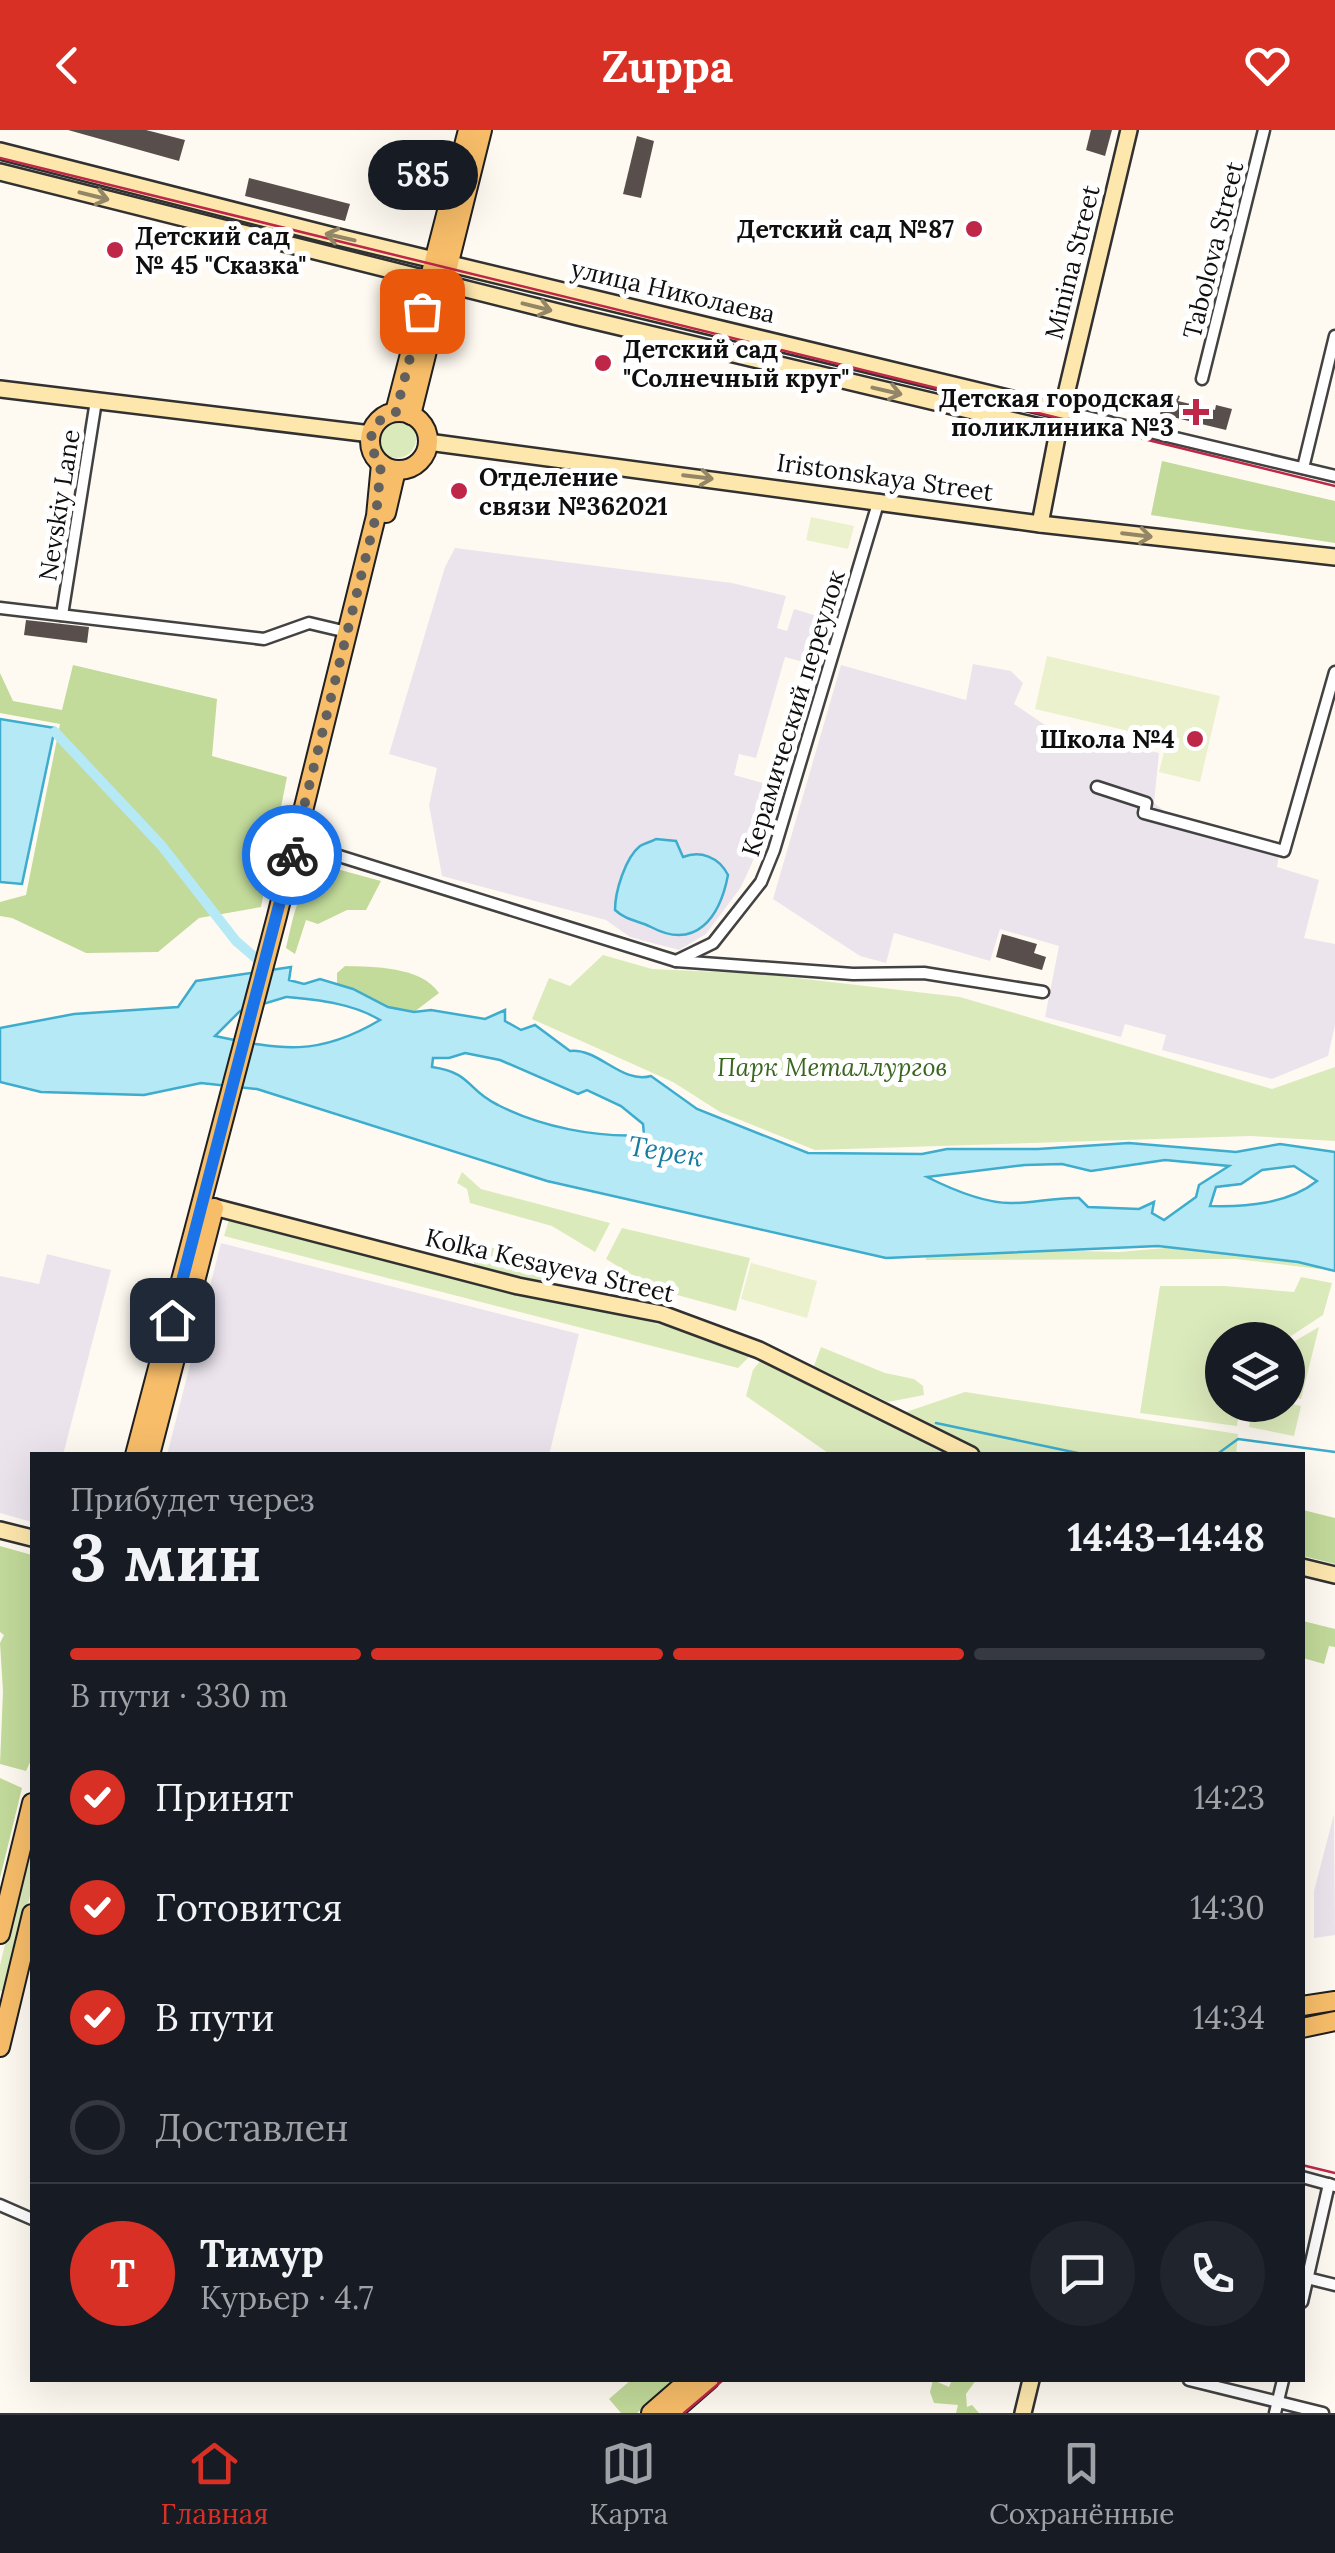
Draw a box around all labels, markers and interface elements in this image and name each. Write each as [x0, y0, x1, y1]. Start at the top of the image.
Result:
text: Zuppa [602, 37, 733, 94]
icon: back [40, 38, 95, 93]
icon: heart [1240, 38, 1295, 93]
callout: 585 [367, 141, 477, 211]
text: 585 [397, 154, 449, 195]
street label: Tabolova Street [1176, 158, 1251, 342]
street label: Minina Street [1037, 181, 1107, 342]
one-way arrow [78, 188, 110, 206]
place label: Детский сад №87 [737, 213, 954, 245]
marker: Детский сад №87 [963, 218, 985, 240]
place label: Детский сад № 45 "Сказка" [135, 220, 307, 281]
one-way arrow [325, 227, 357, 245]
marker: Детский сад № 45 "Сказка" [104, 239, 126, 261]
street label: улица Николаева [568, 252, 778, 330]
pin [380, 269, 465, 354]
icon: bag [395, 284, 450, 339]
one-way arrow [521, 298, 552, 317]
place label: Детский сад "Солнечный круг" [623, 333, 849, 394]
marker: Детский сад "Солнечный круг" [592, 352, 614, 374]
place label: Детская городская поликлиника №3 [939, 382, 1174, 443]
one-way arrow [870, 383, 902, 401]
marker: Детская городская поликлиника №3 [1183, 399, 1209, 425]
street label: Nevskiy Lane [31, 427, 87, 583]
street label: Iristonskaya Street [775, 446, 996, 508]
place label: Отделение связи №362021 [479, 461, 668, 522]
one-way arrow [681, 468, 714, 486]
marker: Отделение связи №362021 [448, 480, 470, 502]
one-way arrow [1120, 527, 1152, 545]
street label: Керамический переулок [734, 566, 852, 860]
place label: Школа №4 [1040, 723, 1175, 755]
marker: Школа №4 [1184, 728, 1206, 750]
courier [242, 805, 342, 905]
icon: bike [265, 828, 320, 883]
park label: Парк Металлургов [717, 1051, 947, 1083]
water label: Терек [626, 1127, 706, 1175]
street label: Kolka Kesayeva Street [422, 1221, 678, 1309]
pin [130, 1278, 215, 1363]
icon: home [145, 1293, 200, 1348]
map controls [1205, 1322, 1305, 1422]
button: layers [1205, 1322, 1305, 1422]
text: Прибудет через [70, 1479, 314, 1520]
text: 14:43–14:48 [1068, 1513, 1265, 1561]
text: 3 мин [70, 1516, 262, 1599]
text: В пути · 330 m [70, 1675, 288, 1716]
icon: check [70, 1770, 125, 1825]
text: Принят [155, 1773, 294, 1821]
text: 14:23 [1193, 1777, 1265, 1818]
icon: check [70, 1880, 125, 1935]
text: Готовится [155, 1883, 342, 1931]
text: 14:30 [1190, 1887, 1265, 1928]
icon: check [70, 1990, 125, 2045]
text: В пути [155, 1993, 274, 2041]
text: 14:34 [1193, 1997, 1265, 2038]
text: Доставлен [155, 2103, 349, 2151]
button: chat [1030, 2221, 1135, 2326]
button: phone [1160, 2221, 1265, 2326]
text: Тимур [200, 2229, 324, 2277]
text: Т [110, 2249, 135, 2297]
text: Курьер · 4.7 [200, 2277, 373, 2318]
tab: Главная [160, 2436, 269, 2532]
tab: Карта [590, 2436, 668, 2532]
tab: Сохранённые [989, 2436, 1174, 2532]

